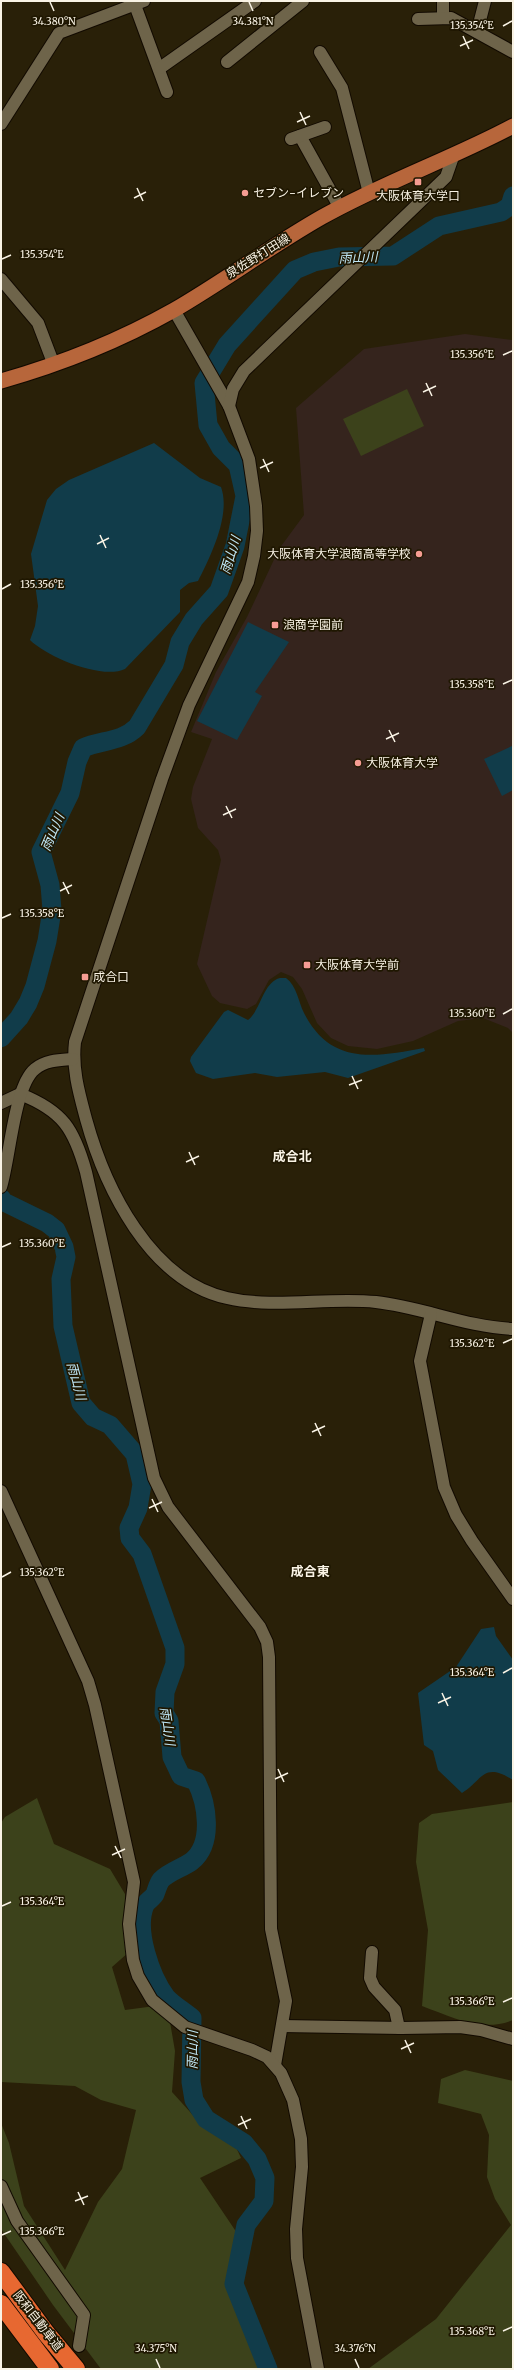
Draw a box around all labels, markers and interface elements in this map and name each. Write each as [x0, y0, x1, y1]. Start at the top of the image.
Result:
text: 34.380°N [32, 15, 76, 28]
text: 34.381°N [232, 15, 274, 28]
text: 135.354°E [450, 19, 494, 32]
marker: 大阪体育大学口 [413, 177, 423, 187]
place label: セブン-イレブン [253, 185, 344, 200]
marker: セブン-イレブン [240, 188, 250, 198]
place label: 大阪体育大学口 [376, 188, 460, 203]
street label: 泉佐野打田線 [223, 230, 292, 281]
text: 135.354°E [20, 248, 64, 261]
water label: 雨山川 [338, 248, 380, 267]
text: 135.356°E [450, 348, 495, 361]
water label: 雨山川 [217, 532, 245, 576]
place label: 大阪体育大学浪商高等学校 [267, 546, 411, 561]
marker: 大阪体育大学浪商高等学校 [414, 549, 424, 559]
text: 135.356°E [20, 578, 65, 591]
place label: 浪商学園前 [283, 617, 343, 632]
marker: 浪商学園前 [270, 620, 280, 630]
text: 135.358°E [450, 678, 495, 691]
place label: 大阪体育大学 [366, 755, 438, 770]
marker: 大阪体育大学 [353, 758, 363, 768]
water label: 雨山川 [37, 809, 69, 853]
text: 135.358°E [20, 907, 65, 920]
place label: 大阪体育大学前 [315, 957, 399, 972]
marker: 大阪体育大学前 [302, 960, 312, 970]
place label: 成合口 [93, 969, 129, 984]
marker: 成合口 [80, 972, 90, 982]
text: 135.360°E [449, 1007, 495, 1020]
district label: 成合北 [272, 1148, 312, 1165]
text: 135.360°E [19, 1237, 65, 1250]
text: 135.362°E [450, 1337, 495, 1350]
water label: 雨山川 [63, 1360, 90, 1404]
district label: 成合東 [290, 1563, 330, 1580]
text: 135.362°E [20, 1566, 65, 1579]
text: 135.364°E [450, 1666, 495, 1679]
water label: 雨山川 [156, 1706, 179, 1749]
text: 135.364°E [20, 1895, 65, 1908]
text: 135.366°E [450, 1995, 495, 2008]
water label: 雨山川 [184, 2028, 201, 2070]
text: 135.366°E [20, 2225, 65, 2238]
street label: 阪和自動車道 [10, 2288, 66, 2354]
text: 135.368°E [449, 2325, 495, 2338]
text: 34.375°N [135, 2342, 177, 2355]
text: 34.376°N [334, 2342, 376, 2355]

